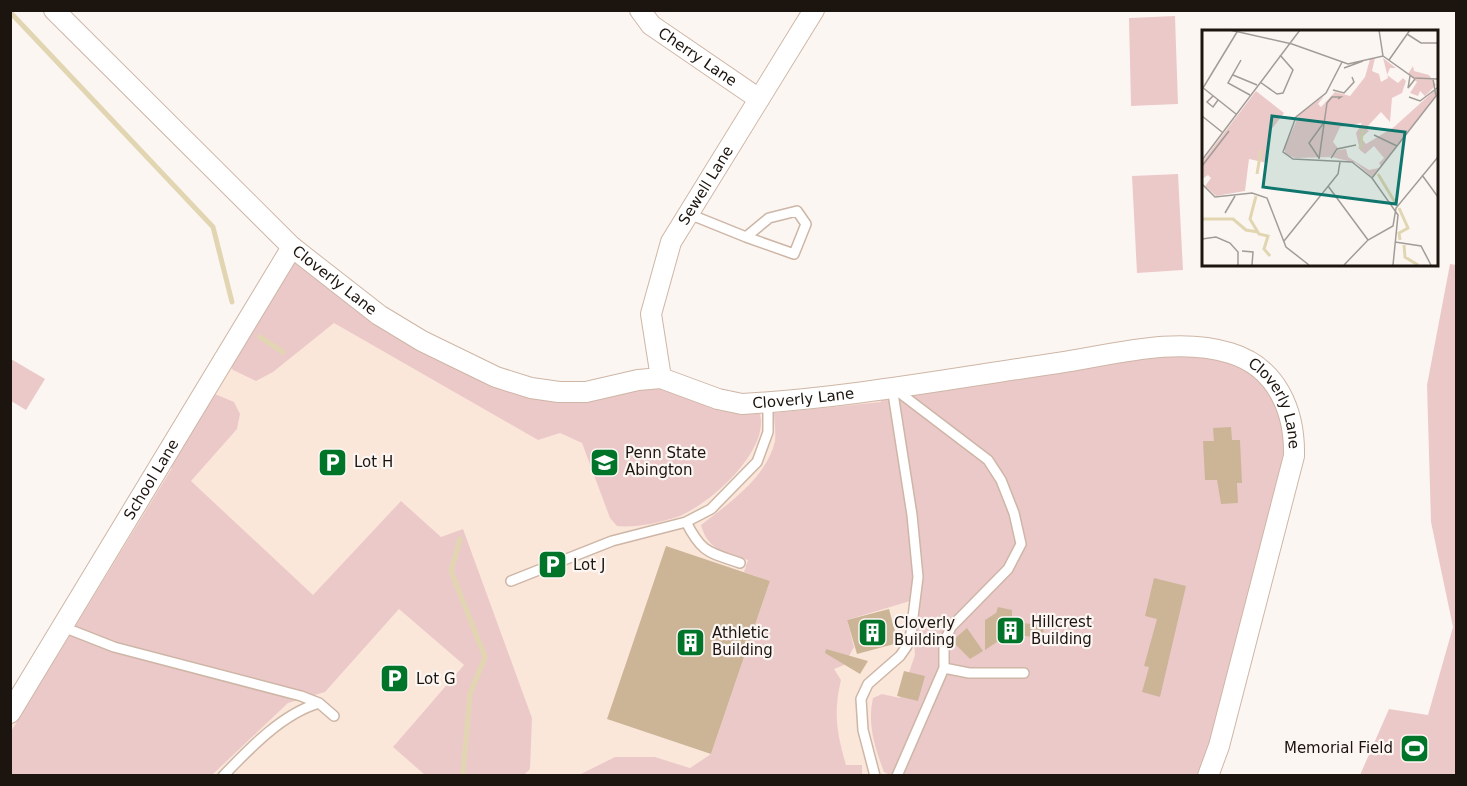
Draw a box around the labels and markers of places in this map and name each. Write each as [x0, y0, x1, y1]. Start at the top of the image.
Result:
place label: Penn State Abington [625, 444, 706, 479]
parking icon: Lot H [317, 446, 349, 478]
school or university icon: Penn State Abington [588, 446, 620, 478]
place label: Lot H [354, 453, 393, 471]
parking icon: Lot J [536, 549, 568, 581]
place label: Lot J [573, 556, 605, 574]
place label: Hillcrest Building [1031, 613, 1092, 648]
place label: Cloverly Building [894, 614, 955, 649]
building icon: Hillcrest Building [994, 615, 1026, 647]
building icon: Cloverly Building [857, 616, 889, 648]
place label: Athletic Building [712, 624, 773, 659]
building icon: Athletic Building [675, 626, 707, 658]
parking icon: Lot G [379, 663, 411, 695]
place label: Lot G [416, 670, 456, 688]
sports icon: Memorial Field [1398, 732, 1430, 764]
place label: Memorial Field [1284, 739, 1393, 757]

